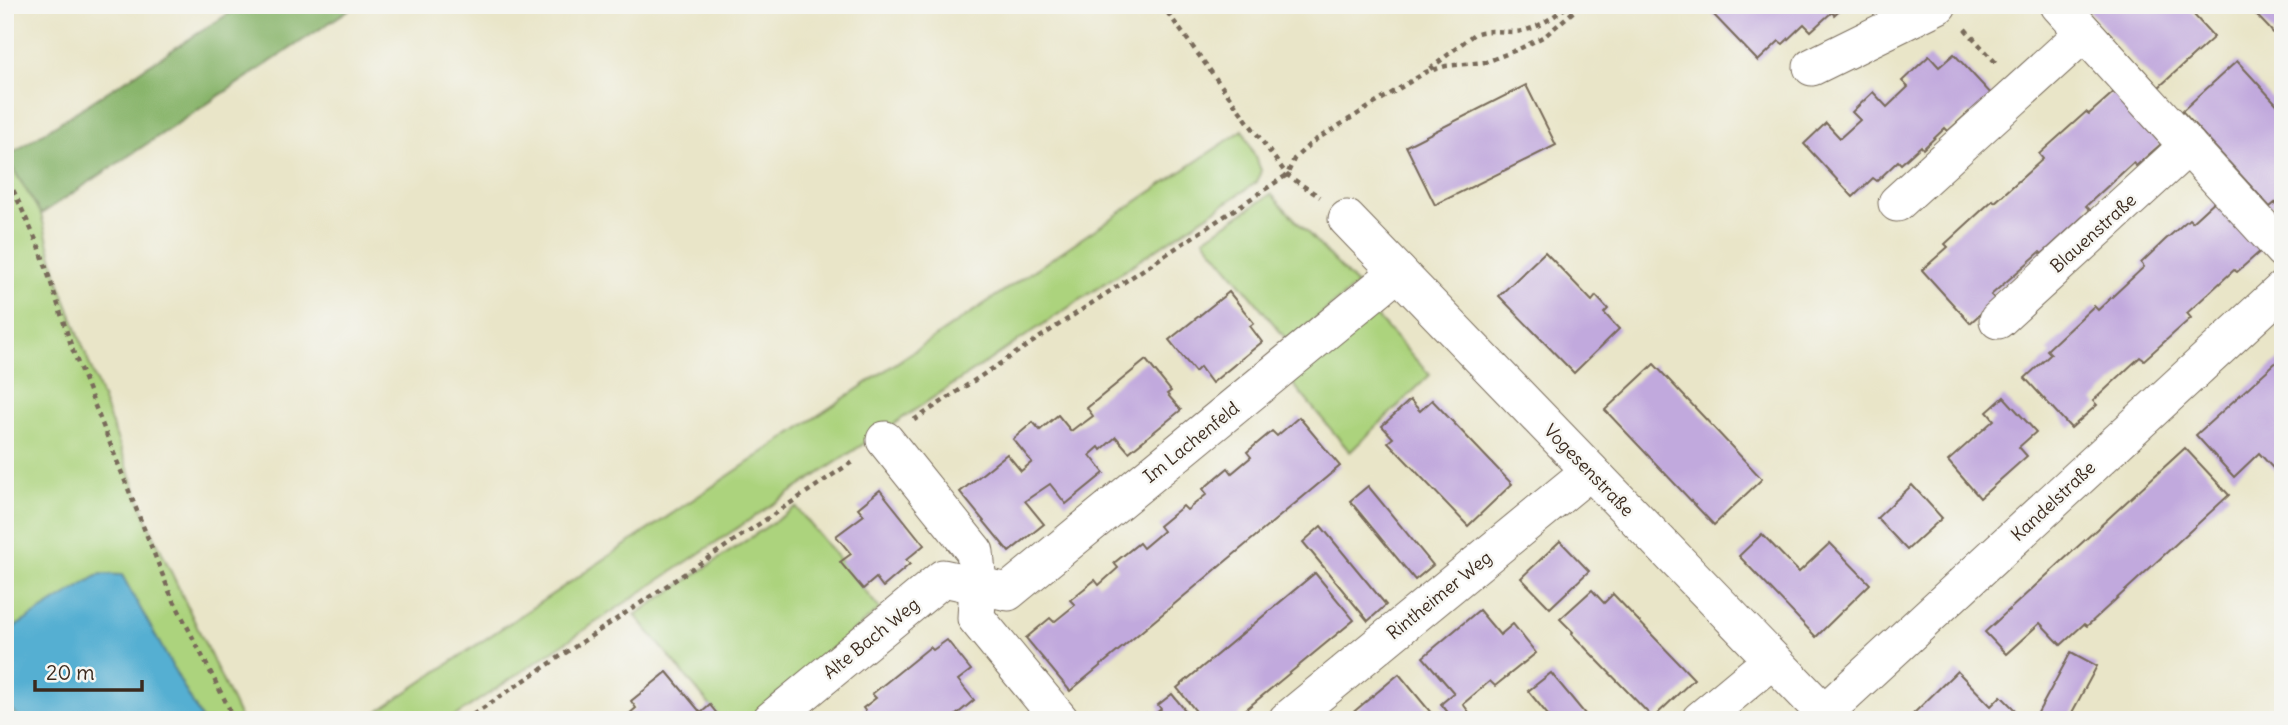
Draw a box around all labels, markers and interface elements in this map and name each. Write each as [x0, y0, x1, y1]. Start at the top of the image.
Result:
street label: Blauenstraße [2045, 188, 2141, 278]
street label: Im Lachenfeld [1138, 396, 1244, 488]
street label: Vogesenstraße [1539, 419, 1639, 521]
street label: Kandelstraße [2006, 456, 2100, 546]
street label: Rintheimer Weg [1382, 546, 1496, 644]
street label: Alte Bach Weg [818, 592, 924, 684]
scale bar [35, 648, 142, 692]
text: 20 m [46, 659, 95, 686]

